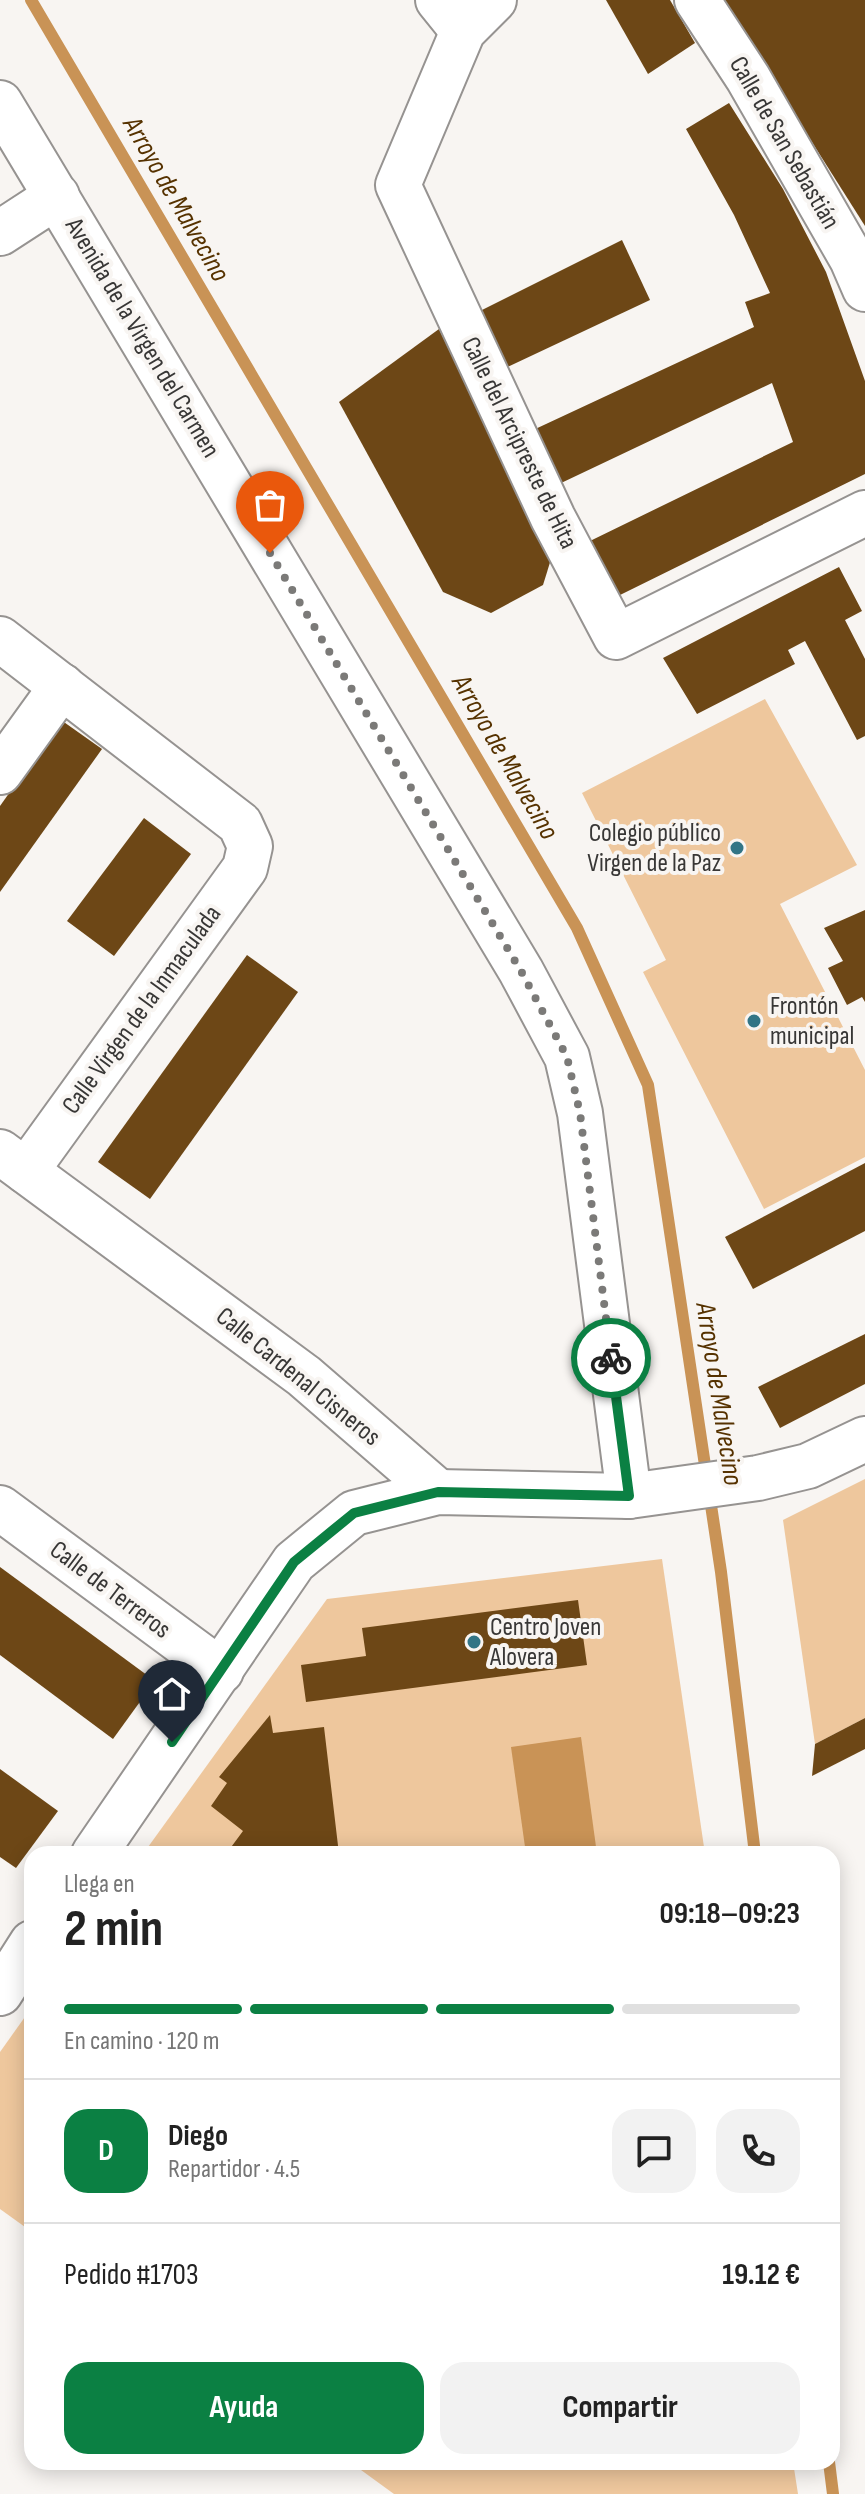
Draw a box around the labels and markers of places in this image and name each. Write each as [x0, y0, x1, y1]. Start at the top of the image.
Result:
pin [236, 471, 304, 553]
place label: Colegio público Virgen de la Paz [587, 818, 721, 879]
marker: Colegio público Virgen de la Paz [728, 839, 746, 857]
place label: Frontón municipal [770, 991, 854, 1052]
marker: Frontón municipal [745, 1012, 763, 1030]
place label: Centro Joven Alovera [489, 1612, 601, 1673]
marker: Centro Joven Alovera [465, 1633, 483, 1651]
pin [138, 1660, 206, 1742]

